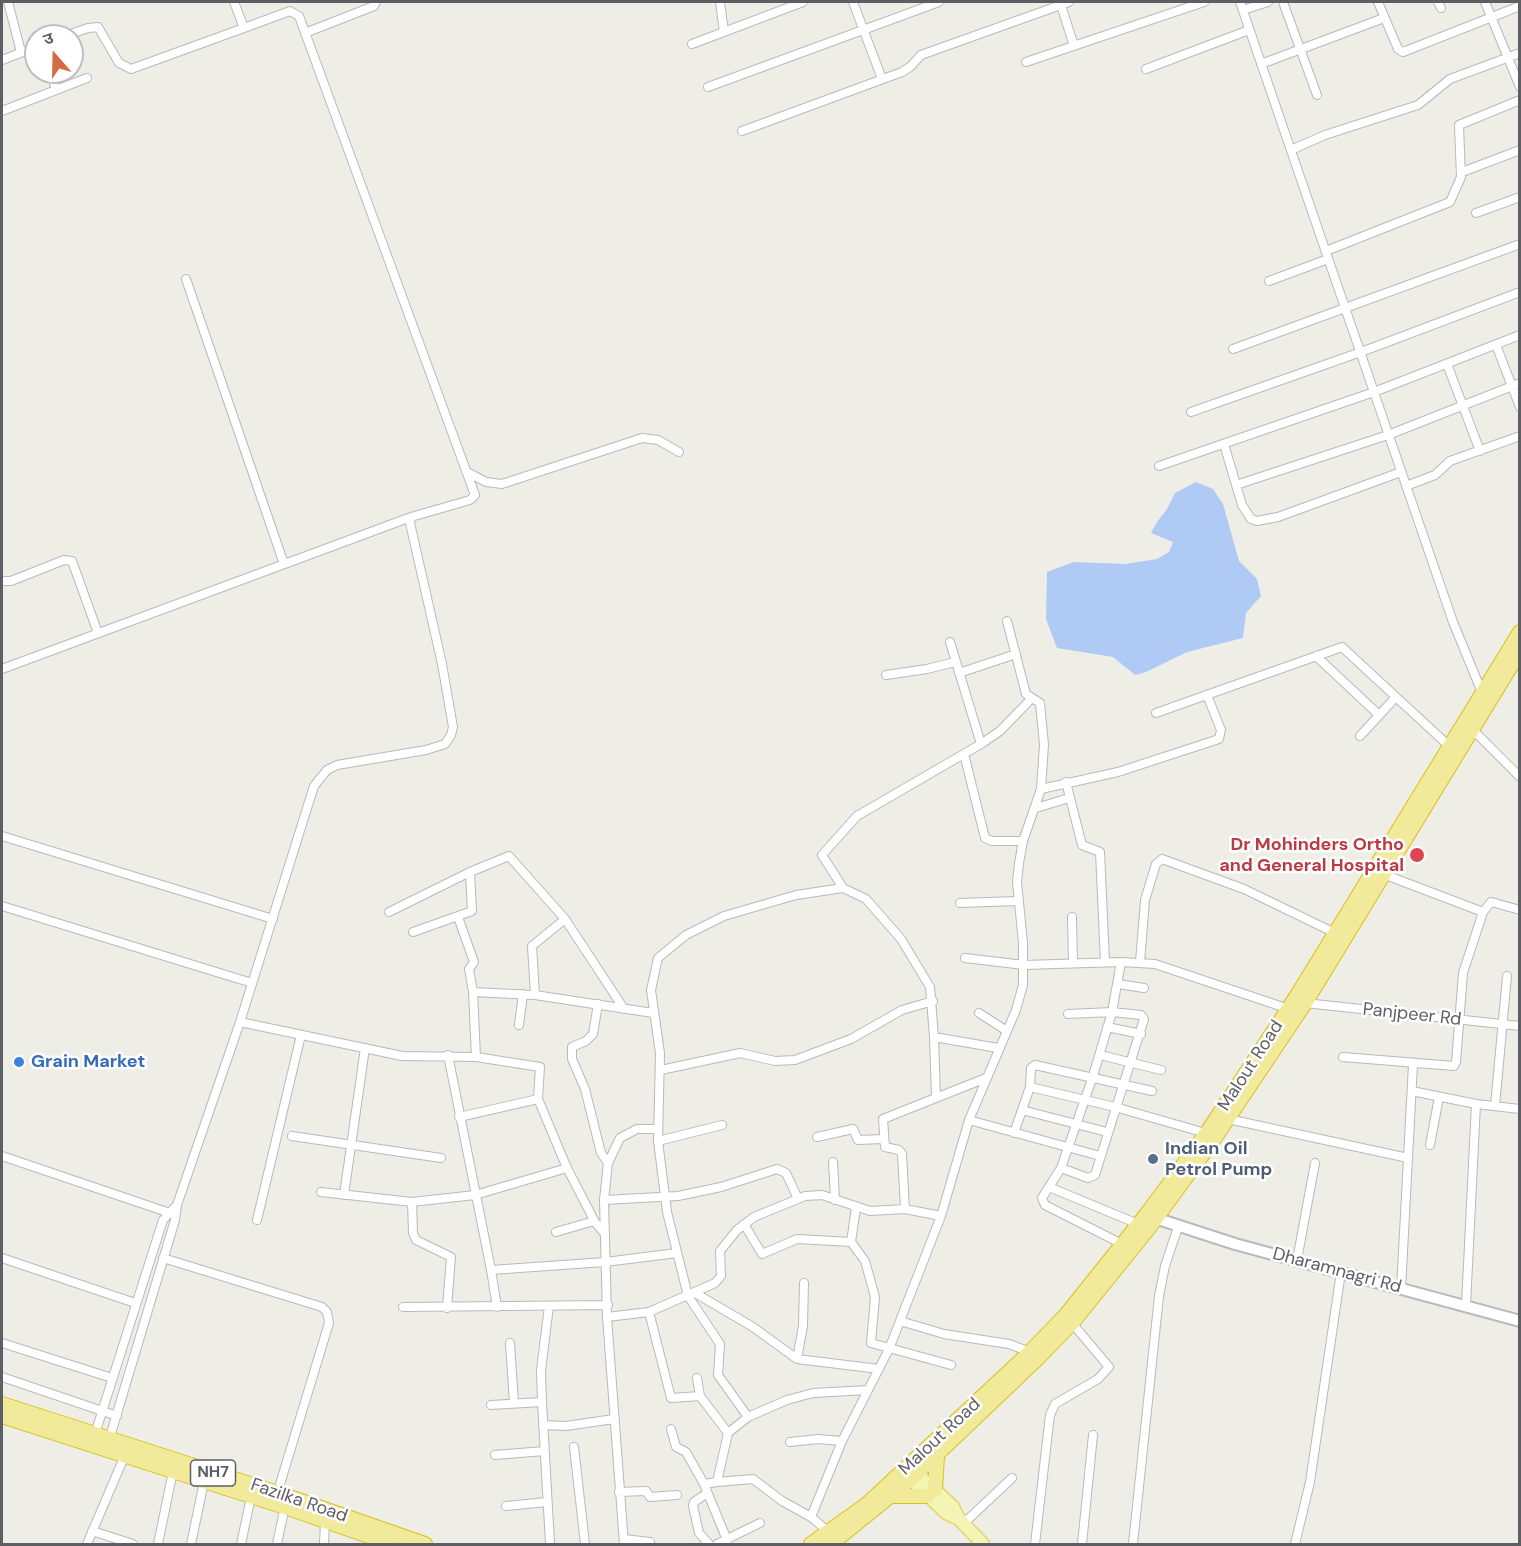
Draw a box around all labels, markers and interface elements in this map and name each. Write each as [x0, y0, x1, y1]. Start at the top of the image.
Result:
north arrow [24, 24, 84, 84]
text: उ [40, 27, 56, 50]
place label: Dr Mohinders Ortho and General Hospital [1219, 834, 1404, 876]
marker: Dr Mohinders Ortho and General Hospital [1408, 846, 1426, 864]
street label: Panjpeer Rd [1362, 999, 1462, 1031]
street label: Malout Road [1214, 1017, 1288, 1115]
place label: Grain Market [31, 1051, 145, 1073]
marker: Grain Market [12, 1055, 26, 1069]
place label: Indian Oil Petrol Pump [1165, 1138, 1272, 1180]
marker: Indian Oil Petrol Pump [1146, 1152, 1160, 1166]
street label: Dharamnagri Rd [1270, 1243, 1404, 1299]
street label: Malout Road [895, 1394, 985, 1480]
road number: NH7 [190, 1460, 236, 1486]
street label: Fazilka Road [248, 1474, 350, 1528]

